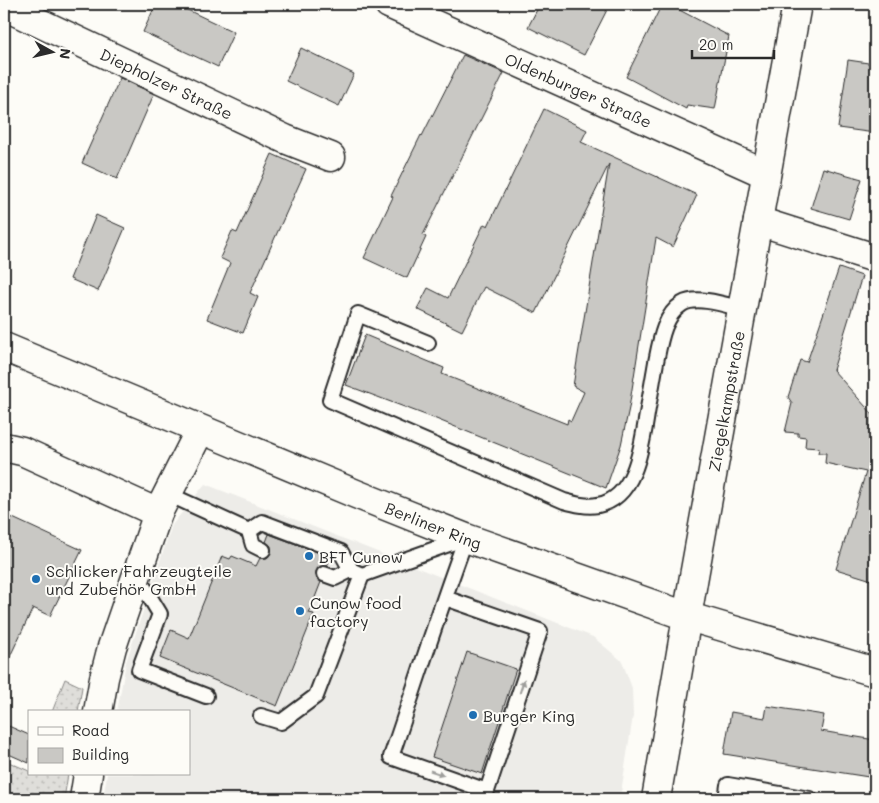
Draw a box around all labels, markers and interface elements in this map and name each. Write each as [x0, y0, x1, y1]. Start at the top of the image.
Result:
north arrow [28, 28, 78, 78]
scale bar [692, 28, 774, 60]
text: 20 m [699, 34, 733, 54]
street label: Diepholzer Straße [97, 43, 236, 123]
text: N [55, 47, 76, 60]
street label: Oldenburger Straße [502, 47, 655, 132]
street label: Ziegelkampstraße [703, 329, 748, 473]
street label: Berliner Ring [382, 496, 485, 553]
place label: BFT Cunow [319, 546, 403, 567]
marker: BFT Cunow [303, 550, 315, 562]
place label: Schlicker Fahrzeugteile und Zubehör GmbH [46, 560, 232, 599]
marker: Schlicker Fahrzeugteile und Zubehör GmbH [30, 573, 42, 585]
place label: Cunow food factory [310, 592, 401, 631]
marker: Cunow food factory [294, 605, 306, 617]
one-way arrow [518, 678, 526, 693]
place label: Burger King [483, 705, 575, 726]
marker: Burger King [467, 709, 479, 721]
legend [28, 710, 190, 776]
text: Road [72, 720, 109, 740]
text: Building [72, 744, 129, 764]
one-way arrow [430, 770, 445, 777]

